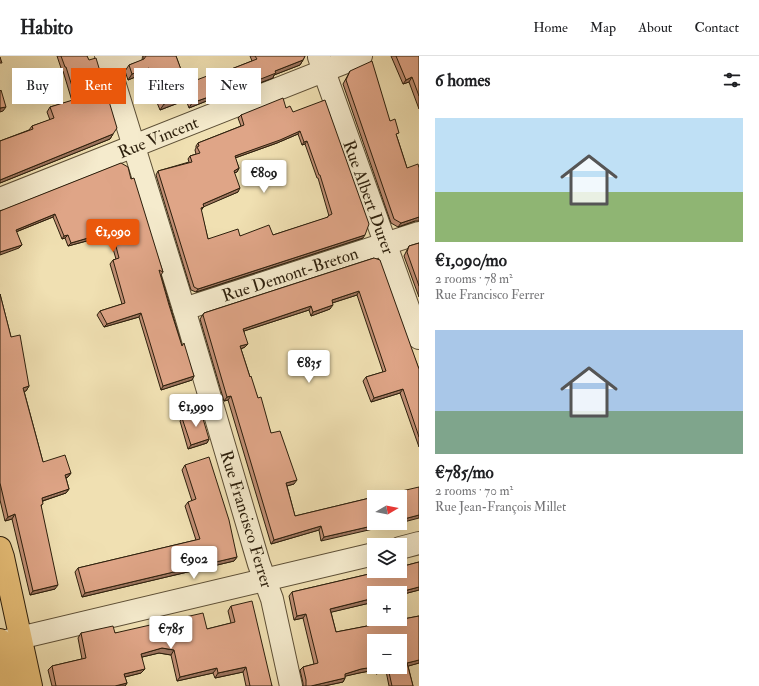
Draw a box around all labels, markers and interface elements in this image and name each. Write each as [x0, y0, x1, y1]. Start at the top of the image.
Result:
text: Habito [20, 16, 73, 40]
text: Home [533, 19, 568, 36]
text: Map [590, 19, 616, 36]
text: About [638, 19, 672, 36]
text: Contact [694, 19, 739, 36]
chip: Buy [12, 68, 63, 104]
chip: Rent [71, 68, 126, 104]
chip: Filters [134, 68, 198, 104]
chip: New [206, 68, 261, 104]
icon: filters [721, 69, 743, 91]
text: 6 homes [435, 70, 490, 91]
street label: Rue Vincent [115, 112, 202, 163]
street label: Rue Albert Durer [338, 137, 399, 258]
icon: home [553, 144, 625, 216]
pin: €809 [240, 160, 288, 194]
text: €809 [250, 165, 278, 181]
pin: €1,090 [80, 219, 146, 253]
text: €1,090 [95, 224, 131, 240]
street label: Rue Demont-Breton [219, 242, 361, 306]
text: €1,090/mo [435, 250, 507, 271]
text: 2 rooms · 78 m² [435, 271, 513, 287]
text: Rue Francisco Ferrer [435, 287, 544, 303]
pin: €835 [285, 350, 333, 384]
text: €835 [297, 355, 321, 371]
icon: home [553, 356, 625, 428]
pin: €1,990 [163, 394, 229, 428]
text: €1,990 [178, 399, 214, 415]
street label: Rue Francisco Ferrer [216, 448, 278, 591]
text: €785/mo [435, 462, 494, 483]
text: 2 rooms · 70 m² [435, 483, 513, 499]
north arrow [367, 490, 407, 530]
map controls [367, 490, 407, 674]
text: Rue Jean-François Millet [435, 499, 566, 515]
button: layers [367, 538, 407, 578]
pin: €902 [170, 546, 218, 580]
text: €902 [180, 551, 208, 567]
button: + [367, 586, 407, 626]
pin: €785 [147, 616, 195, 650]
text: €785 [158, 621, 184, 637]
button: − [367, 634, 407, 674]

